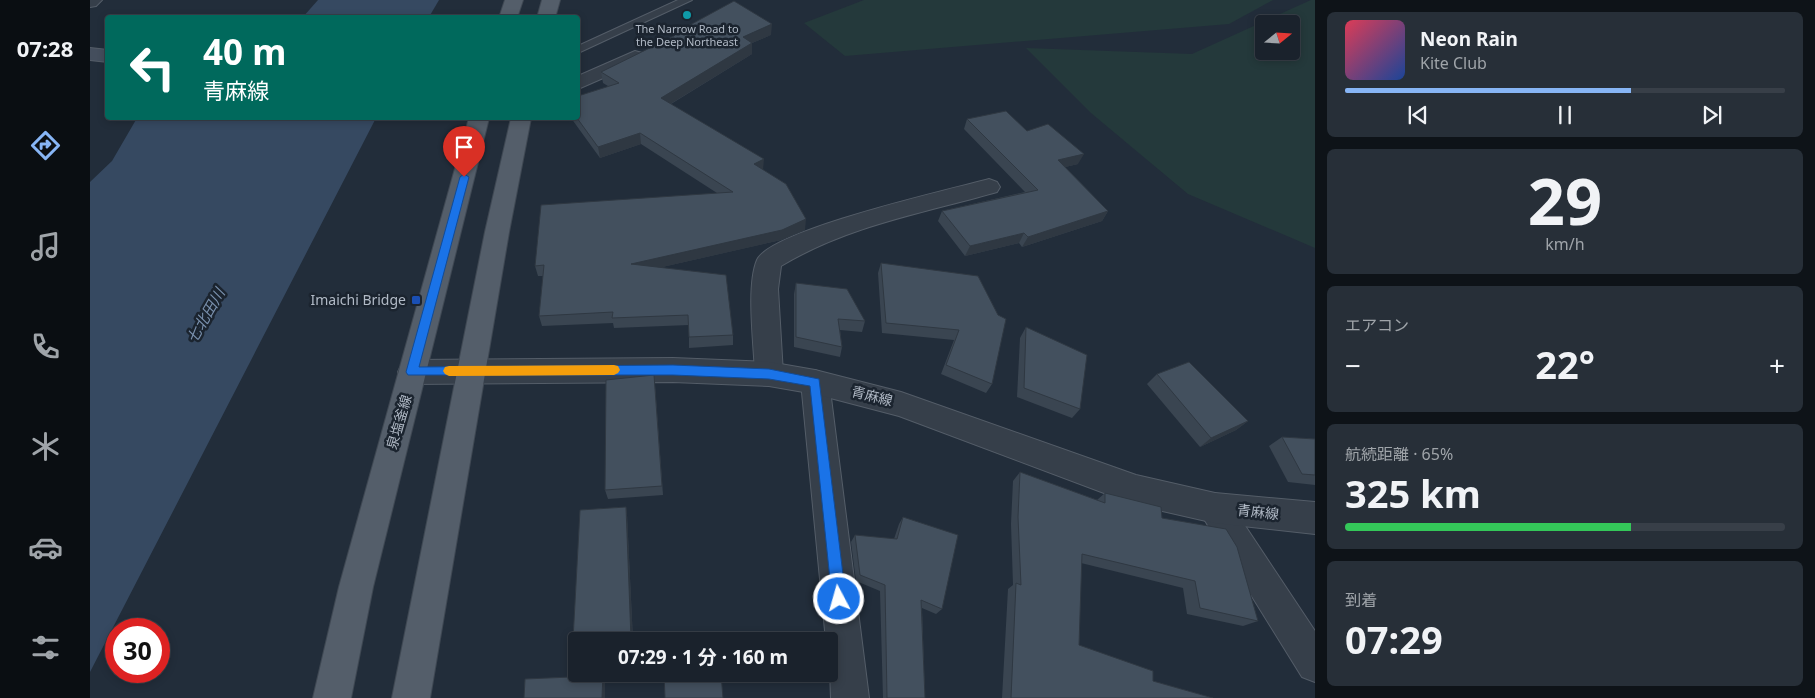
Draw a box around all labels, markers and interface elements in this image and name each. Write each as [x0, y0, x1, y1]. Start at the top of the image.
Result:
marker: The Narrow Road to the Deep Northeast [681, 9, 693, 21]
north arrow [1255, 15, 1300, 60]
map controls [1255, 15, 1300, 60]
place label: The Narrow Road to the Deep Northeast [635, 21, 739, 49]
text: Neon Rain [1420, 26, 1518, 52]
text: 40 m [203, 28, 286, 75]
text: 07:28 [17, 33, 73, 63]
icon: left [120, 35, 185, 100]
text: Kite Club [1420, 52, 1487, 74]
text: 青麻線 [203, 75, 269, 105]
icon: previous [1404, 101, 1432, 129]
icon: pause [1551, 101, 1579, 129]
icon: next [1698, 101, 1726, 129]
pin [443, 126, 485, 177]
icon: directions [28, 128, 63, 163]
icon: arrive [450, 133, 478, 161]
text: 29 [1528, 156, 1602, 244]
icon: music [28, 229, 63, 264]
text: km/h [1545, 233, 1585, 255]
water label: 七北田川 [181, 283, 230, 346]
place label: Imaichi Bridge [310, 290, 406, 309]
marker: Imaichi Bridge [410, 294, 422, 306]
text: エアコン [1345, 314, 1409, 336]
icon: phone [28, 329, 63, 364]
text: 22° [1535, 338, 1595, 390]
text: − [1345, 346, 1361, 384]
text: + [1769, 346, 1785, 384]
street label: 青麻線 [849, 381, 895, 410]
street label: 泉塩釜線 [382, 392, 415, 451]
icon: climate [28, 429, 63, 464]
text: 航続距離 · 65% [1345, 443, 1453, 465]
text: 325 km [1345, 467, 1481, 519]
street label: 青麻線 [1236, 500, 1280, 523]
icon: car [28, 530, 63, 565]
position arrow [812, 572, 864, 624]
text: 到着 [1345, 589, 1377, 611]
text: 07:29 [1345, 613, 1443, 665]
speed limit sign: 30 [105, 618, 170, 683]
icon: filters [28, 630, 63, 665]
text: 07:29 · 1 分 · 160 m [618, 644, 788, 670]

